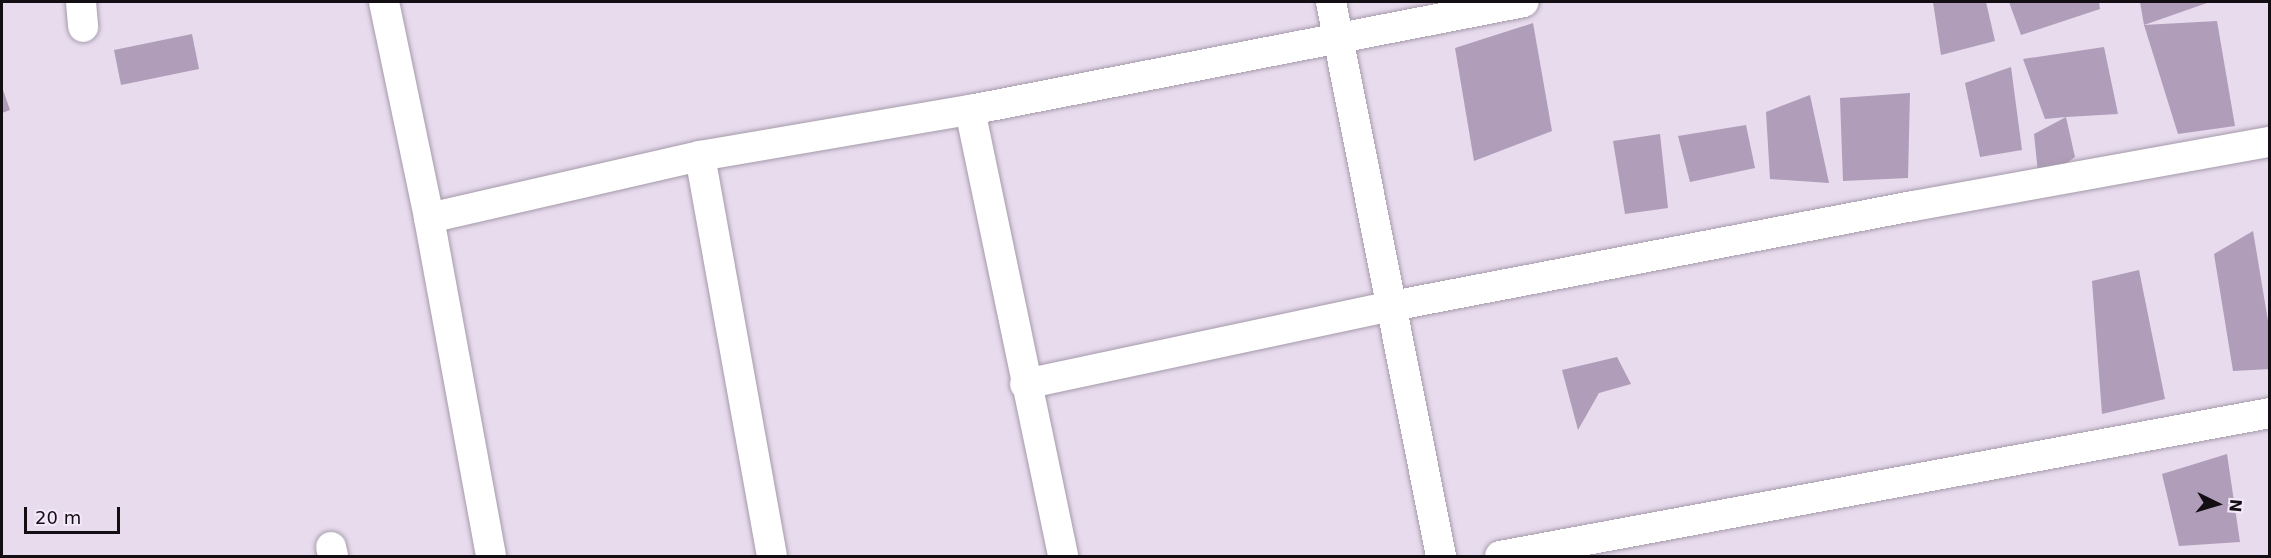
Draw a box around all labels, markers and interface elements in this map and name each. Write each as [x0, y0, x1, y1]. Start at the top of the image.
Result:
north arrow [2187, 474, 2247, 534]
scale bar [27, 495, 123, 533]
text: N [2225, 498, 2245, 513]
text: 20 m [35, 507, 81, 528]

